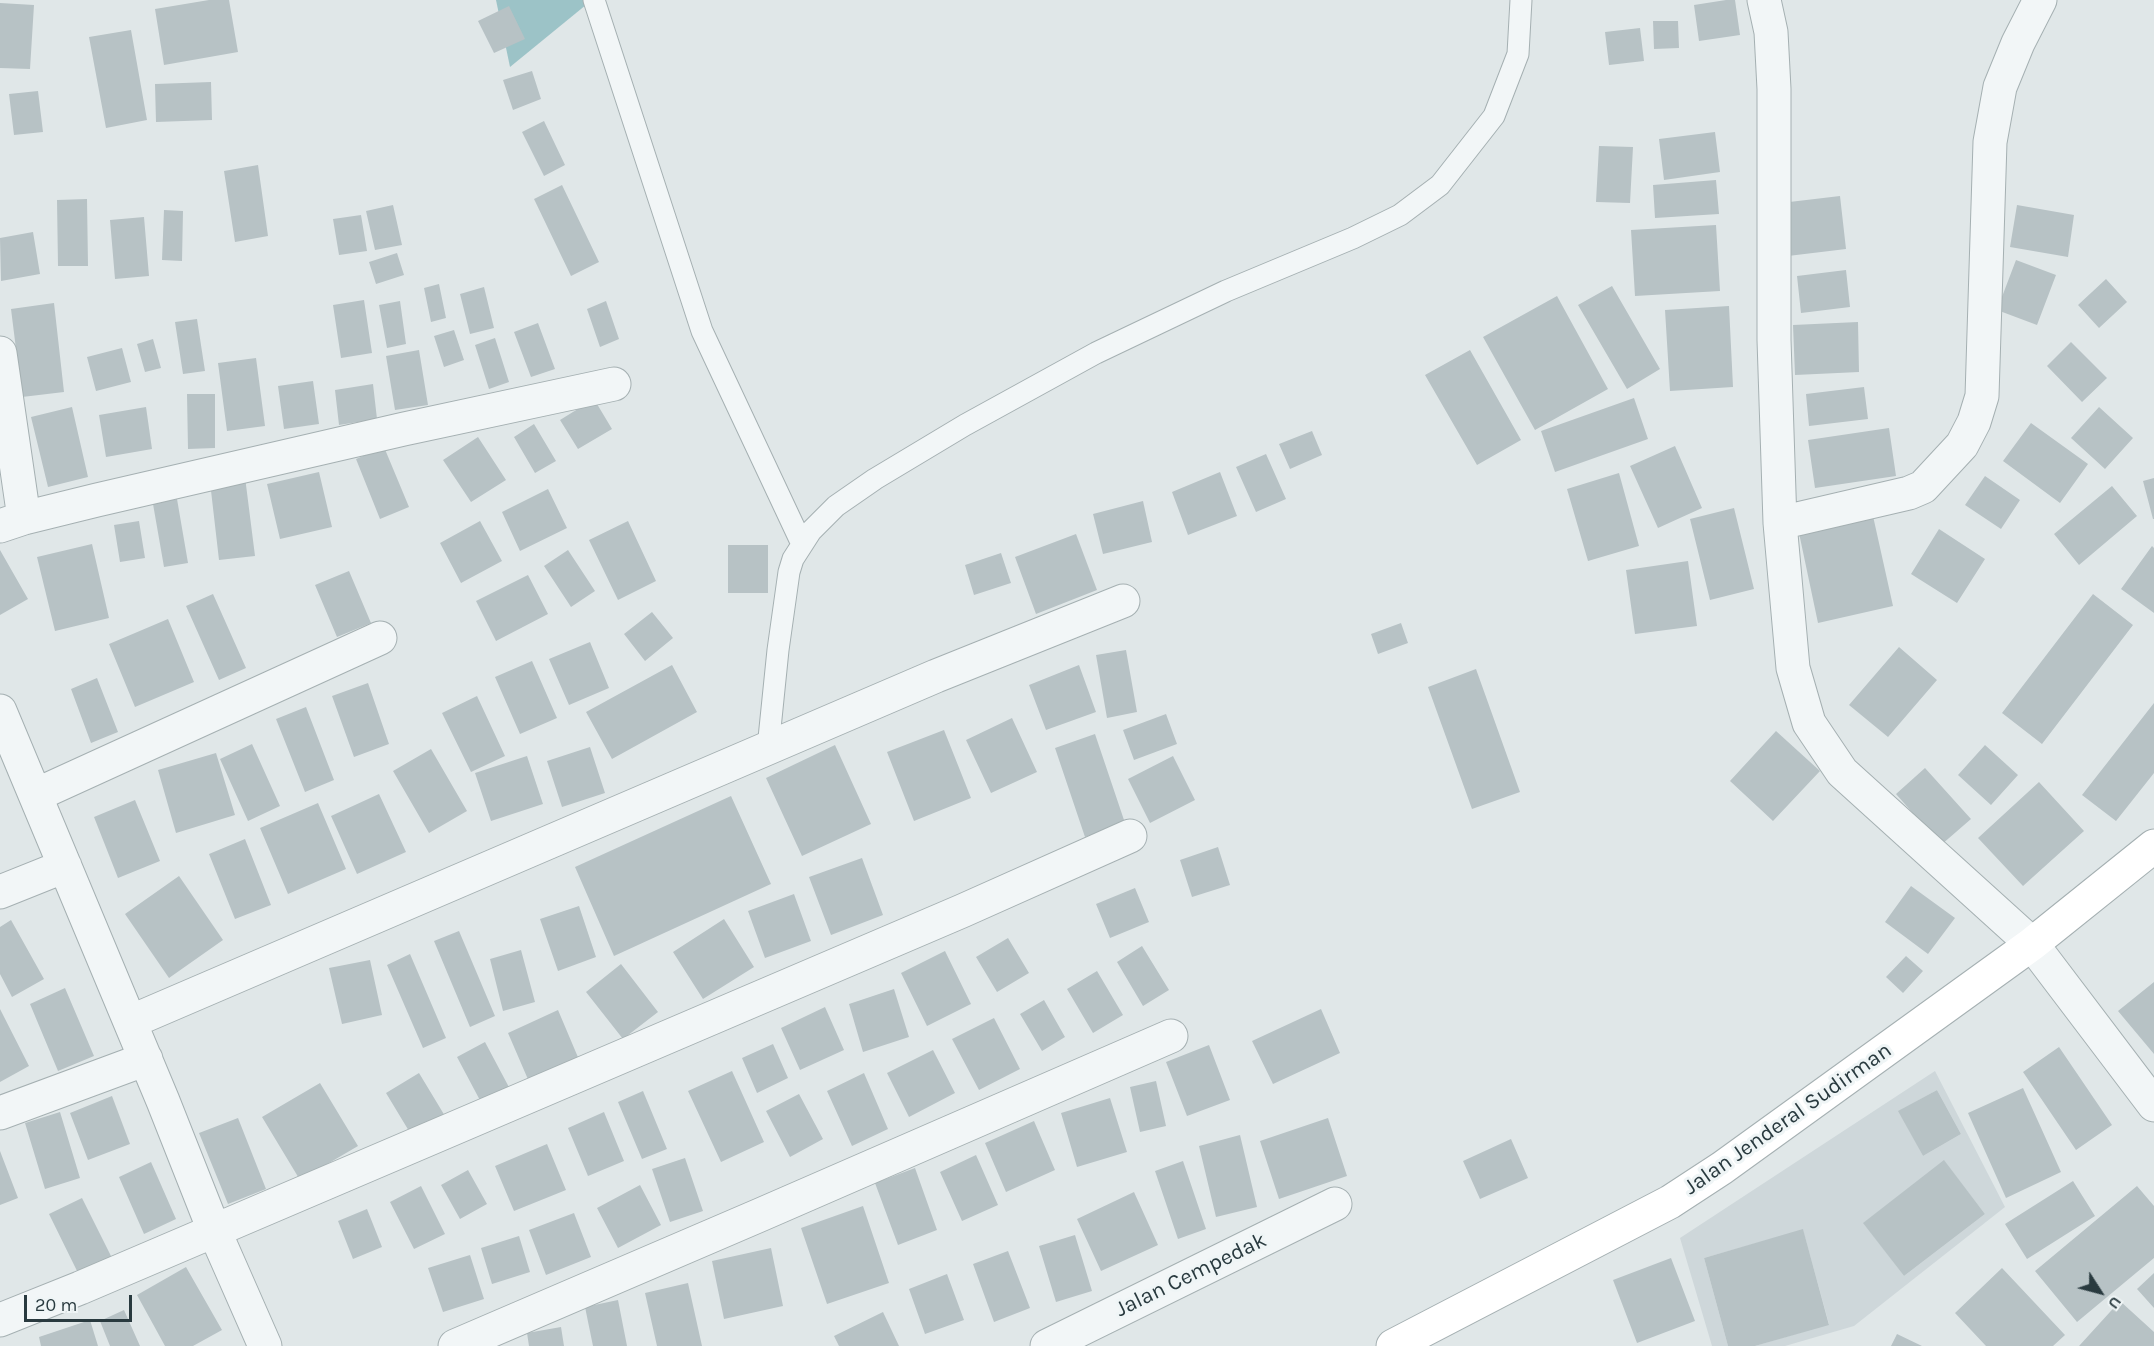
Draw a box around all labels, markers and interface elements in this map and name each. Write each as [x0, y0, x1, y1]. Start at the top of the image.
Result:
street label: Jalan Jenderal Sudirman [1679, 1037, 1897, 1201]
street label: Jalan Cempedak [1111, 1227, 1271, 1323]
north arrow [2070, 1262, 2130, 1322]
scale bar [27, 1283, 135, 1321]
text: U [2104, 1293, 2126, 1313]
text: 20 m [35, 1294, 77, 1316]

